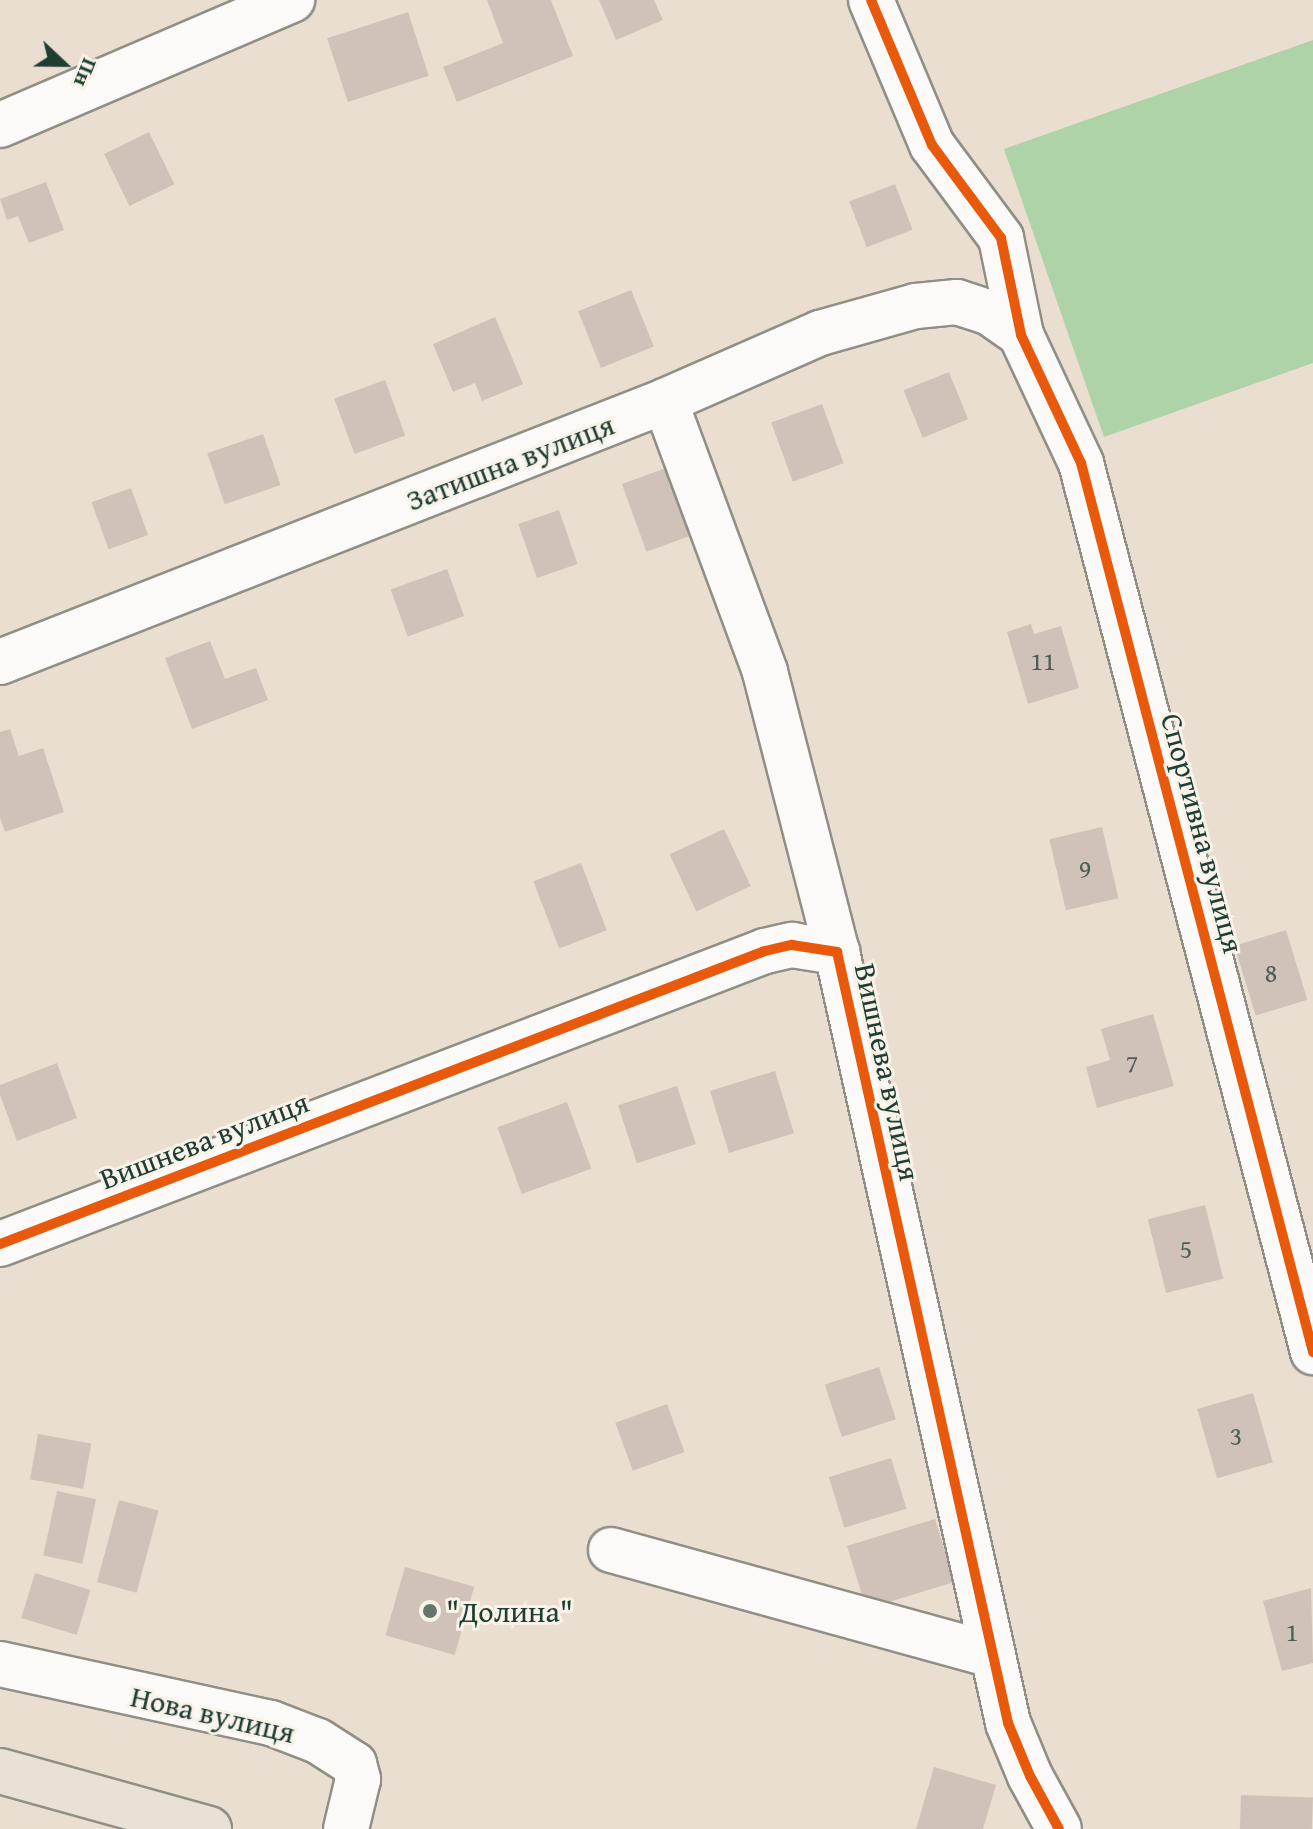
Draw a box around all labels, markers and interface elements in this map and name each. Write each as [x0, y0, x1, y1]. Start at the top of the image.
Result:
north arrow [24, 24, 104, 104]
text: Пн [66, 54, 106, 92]
street label: Затишна вулиця [401, 406, 619, 518]
house number: 11 [1030, 645, 1056, 677]
street label: Спортивна вулиця [1154, 709, 1252, 957]
house number: 9 [1079, 853, 1091, 885]
house number: 8 [1265, 957, 1277, 989]
street label: Вишнева вулиця [847, 960, 929, 1184]
house number: 7 [1126, 1047, 1138, 1079]
street label: Вишнева вулиця [94, 1084, 314, 1196]
house number: 5 [1180, 1233, 1192, 1265]
house number: 3 [1230, 1420, 1242, 1452]
place label: "Долина" [446, 1593, 573, 1629]
marker: "Долина" [421, 1602, 439, 1620]
house number: 1 [1286, 1616, 1298, 1648]
street label: Нова вулиця [127, 1678, 299, 1750]

